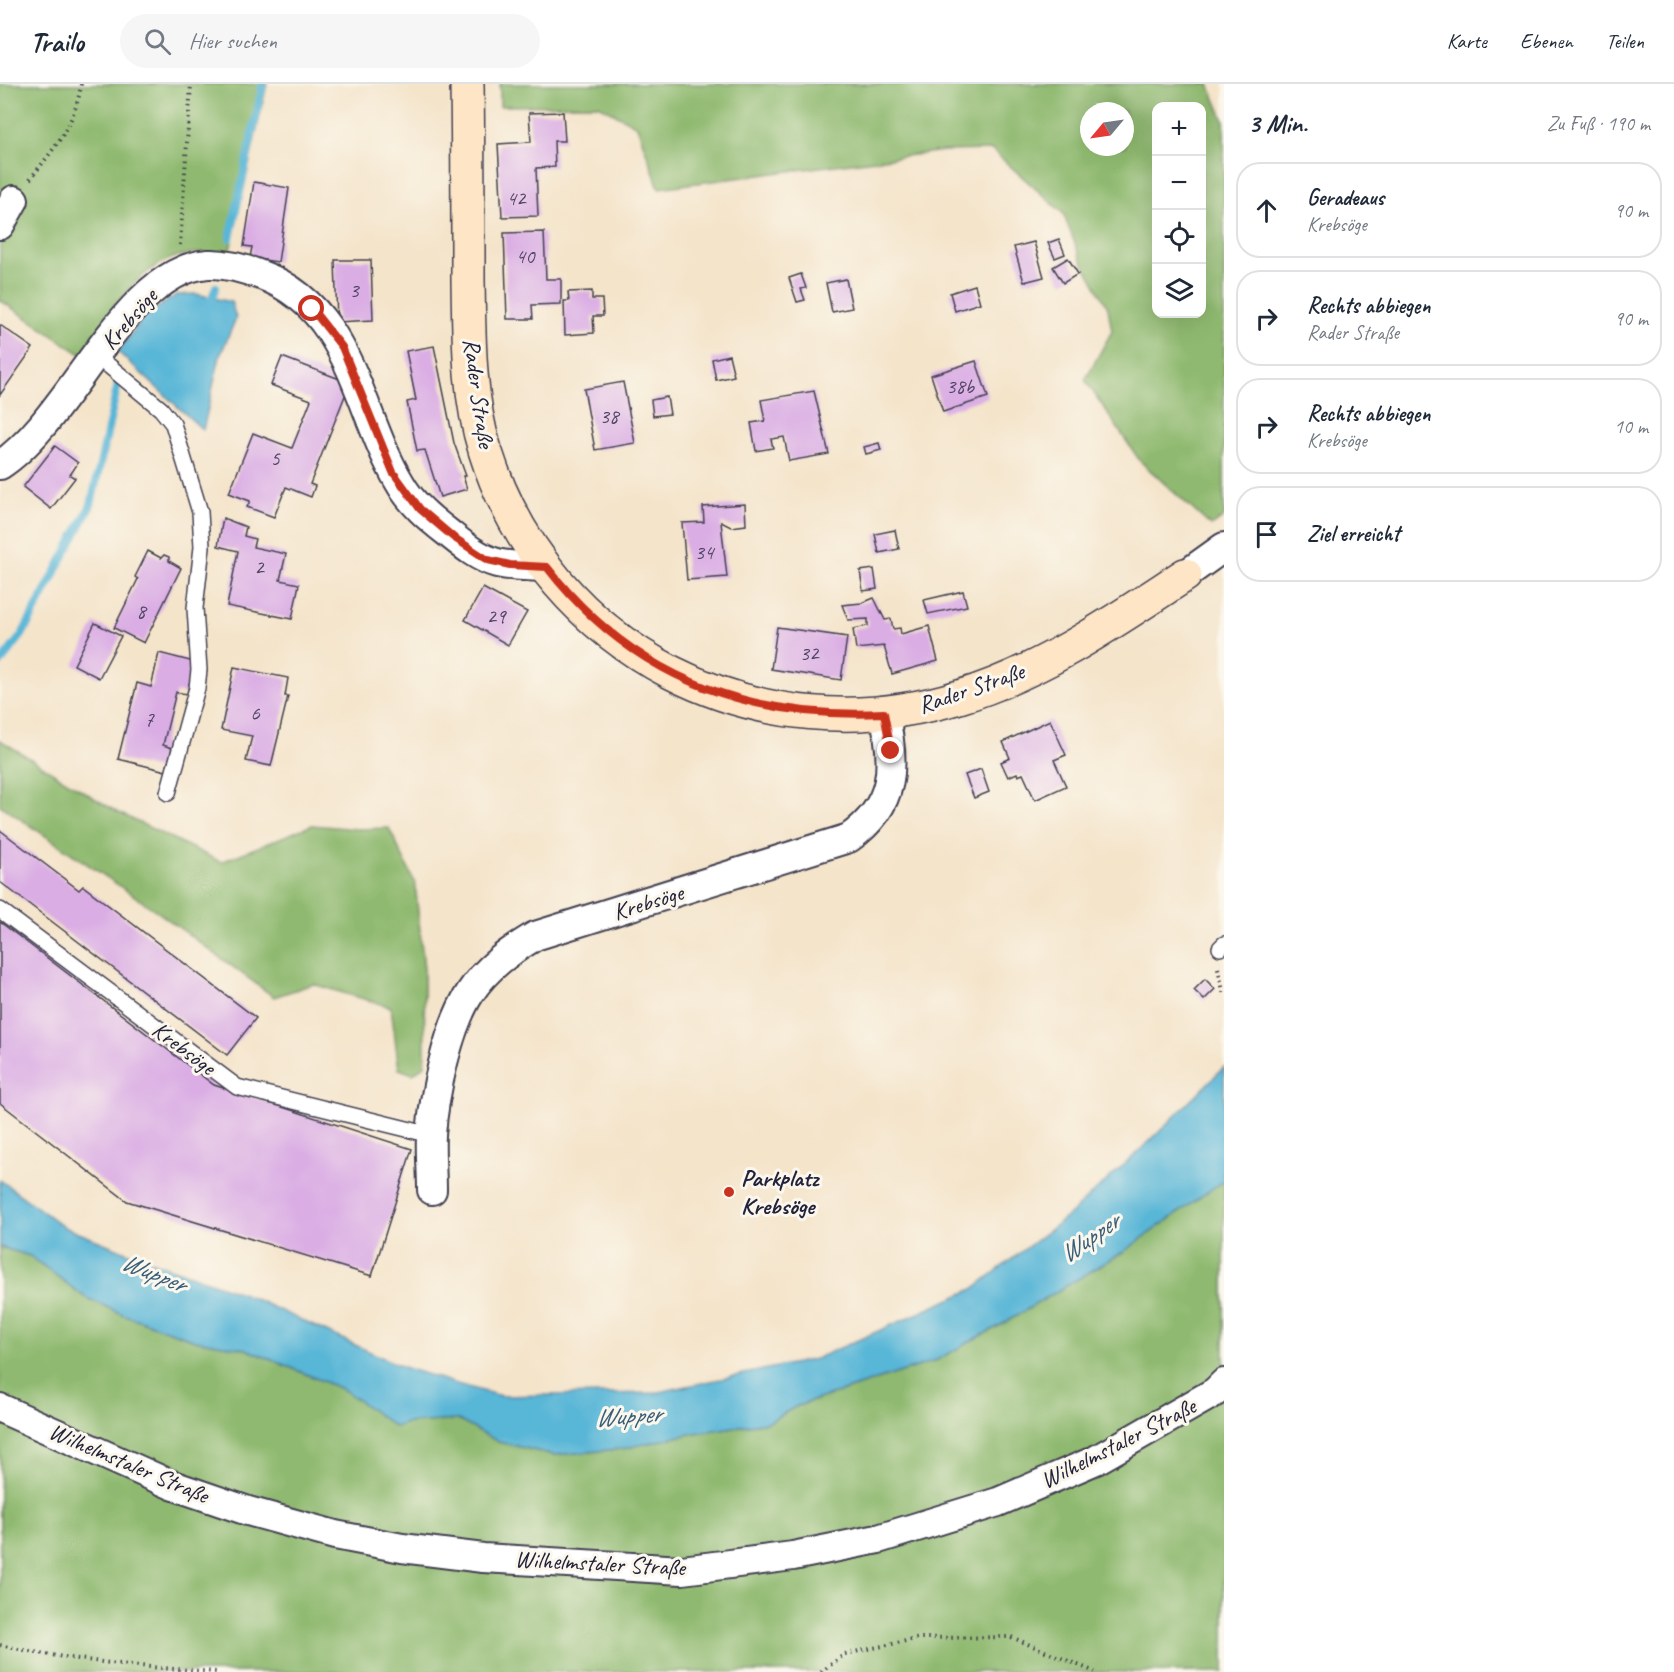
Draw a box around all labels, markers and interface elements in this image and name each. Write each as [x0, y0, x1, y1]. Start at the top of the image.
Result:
search box [120, 14, 540, 68]
text: Trailo [30, 24, 84, 59]
icon: search [141, 25, 174, 58]
text: Hier suchen [189, 27, 277, 55]
text: Karte [1447, 28, 1487, 54]
text: Ebenen [1520, 28, 1573, 54]
text: Teilen [1606, 28, 1644, 54]
north arrow [1080, 102, 1134, 156]
map controls [1152, 102, 1206, 318]
button: + [1152, 102, 1206, 156]
text: 3 Min. [1248, 107, 1307, 140]
text: Zu Fuß · 190 m [1547, 111, 1650, 136]
button: − [1152, 156, 1206, 210]
text: Geradeaus [1307, 184, 1384, 212]
house number: 42 [507, 185, 527, 211]
icon: ahead [1250, 194, 1283, 227]
text: 90 m [1614, 198, 1648, 223]
button: locate [1152, 210, 1206, 264]
text: Krebsöge [1307, 212, 1367, 237]
house number: 40 [516, 243, 536, 269]
button: layers [1152, 264, 1206, 318]
house number: 3 [349, 277, 360, 303]
street label: Krebsöge [94, 280, 165, 356]
text: Rechts abbiegen [1307, 292, 1430, 320]
route start [298, 295, 324, 321]
icon: right [1250, 302, 1283, 335]
text: 90 m [1614, 306, 1648, 331]
text: Rader Straße [1307, 320, 1399, 345]
street label: Rader Straße [456, 336, 502, 452]
house number: 38b [946, 373, 976, 399]
text: Rechts abbiegen [1307, 400, 1430, 428]
house number: 38 [600, 403, 621, 429]
icon: right [1250, 410, 1283, 443]
text: 10 m [1614, 414, 1648, 439]
text: Krebsöge [1307, 428, 1367, 453]
house number: 5 [270, 445, 281, 471]
icon: arrive [1250, 518, 1283, 551]
text: Ziel erreicht [1307, 520, 1400, 548]
house number: 34 [695, 539, 716, 565]
house number: 2 [254, 554, 265, 580]
house number: 8 [136, 598, 148, 624]
house number: 29 [487, 603, 507, 629]
house number: 32 [800, 640, 820, 666]
street label: Rader Straße [914, 655, 1030, 720]
house number: 6 [250, 700, 260, 726]
house number: 7 [144, 706, 155, 732]
route end [877, 737, 903, 763]
street label: Krebsöge [609, 877, 689, 927]
street label: Krebsöge [146, 1014, 223, 1083]
place label: Parkplatz Krebsöge [741, 1163, 821, 1221]
marker: Parkplatz Krebsöge [722, 1185, 736, 1199]
water label: Wupper [1053, 1202, 1130, 1270]
water label: Wupper [117, 1245, 195, 1302]
street label: Wilhelmstaler Straße [1035, 1390, 1203, 1495]
water label: Wupper [594, 1396, 667, 1434]
street label: Wilhelmstaler Straße [45, 1416, 215, 1511]
street label: Wilhelmstaler Straße [514, 1544, 688, 1583]

